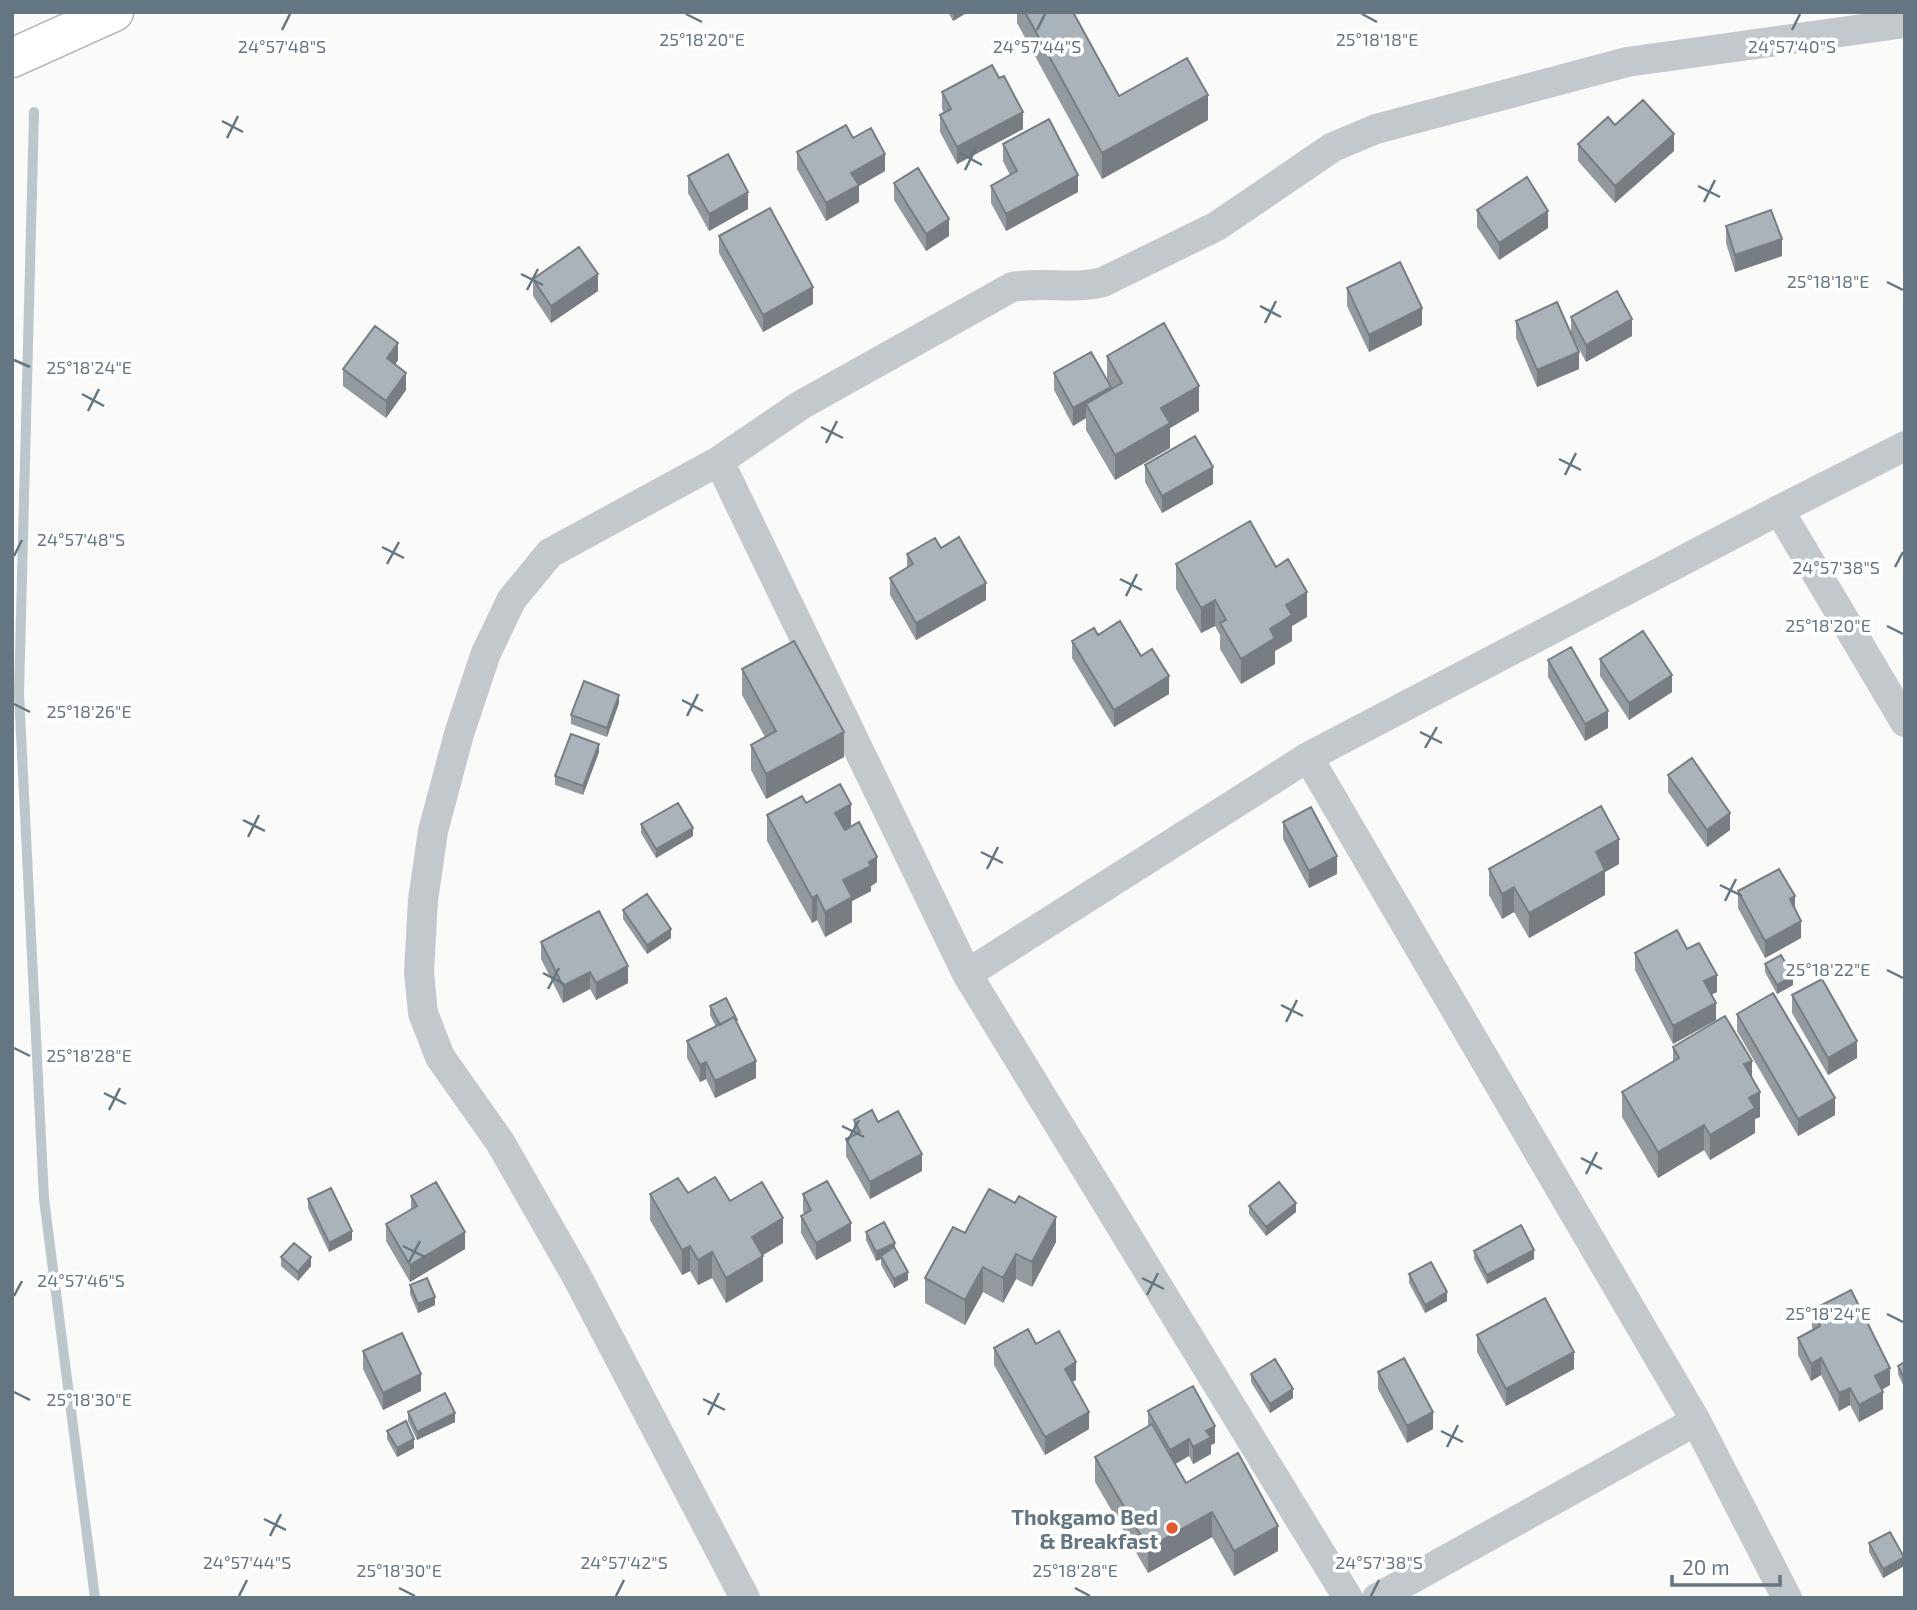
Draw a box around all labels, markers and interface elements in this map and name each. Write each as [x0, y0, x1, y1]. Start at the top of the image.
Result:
text: 25°18'20"E [659, 28, 745, 50]
text: 25°18'18"E [1336, 28, 1418, 50]
text: 24°57'48"S [238, 35, 326, 57]
text: 24°57'44"S [993, 35, 1081, 57]
text: 24°57'40"S [1748, 35, 1836, 57]
text: 25°18'18"E [1787, 270, 1869, 292]
text: 25°18'24"E [46, 356, 132, 378]
text: 24°57'48"S [37, 528, 125, 550]
text: 24°57'38"S [1792, 556, 1880, 578]
text: 25°18'20"E [1785, 614, 1871, 636]
text: 25°18'26"E [47, 700, 132, 722]
text: 25°18'22"E [1786, 958, 1870, 980]
text: 25°18'28"E [46, 1044, 132, 1066]
text: 24°57'46"S [37, 1269, 125, 1291]
text: 25°18'24"E [1785, 1302, 1871, 1324]
text: 25°18'30"E [46, 1388, 132, 1410]
place label: Thokgamo Bed & Breakfast [1011, 1504, 1158, 1553]
marker: Thokgamo Bed & Breakfast [1164, 1520, 1180, 1536]
scale bar [1672, 1544, 1780, 1588]
text: 24°57'44"S [203, 1551, 291, 1573]
text: 24°57'42"S [580, 1551, 668, 1573]
text: 24°57'38"S [1335, 1551, 1423, 1573]
text: 20 m [1682, 1554, 1730, 1579]
text: 25°18'30"E [356, 1559, 442, 1581]
text: 25°18'28"E [1032, 1559, 1118, 1581]

